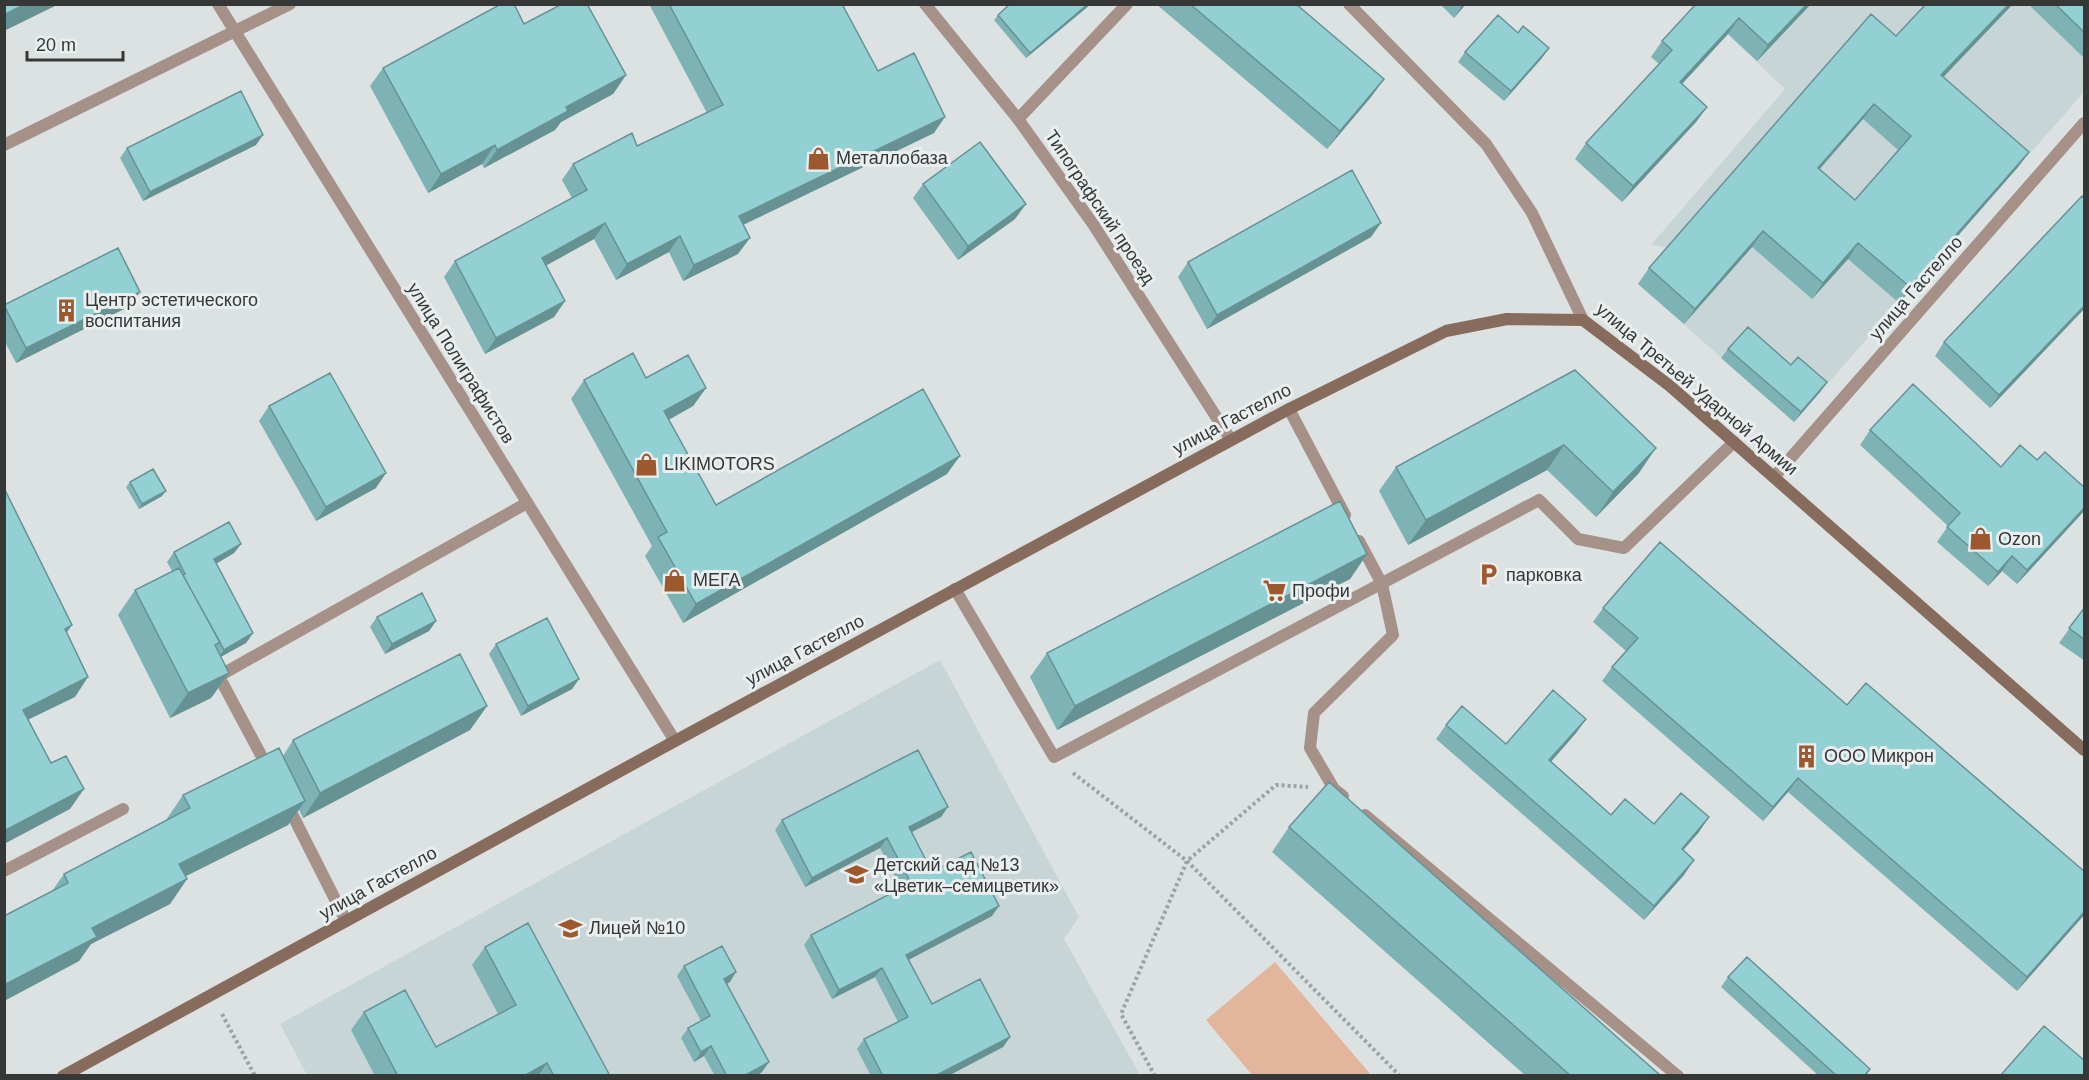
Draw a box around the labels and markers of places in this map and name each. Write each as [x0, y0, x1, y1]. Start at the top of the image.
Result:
shop icon: Металлобаза [805, 145, 831, 171]
place label: Металлобаза [836, 148, 949, 168]
place label: Центр эстетического воспитания [85, 290, 258, 331]
building icon: Центр эстетического воспитания [54, 297, 80, 323]
shop icon: LIKIMOTORS [633, 451, 659, 477]
place label: LIKIMOTORS [664, 454, 775, 474]
shop icon: Ozon [1967, 526, 1993, 552]
place label: Ozon [1998, 529, 2041, 549]
parking icon: парковка [1475, 562, 1501, 588]
place label: парковка [1506, 565, 1583, 585]
shop icon: МЕГА [662, 567, 688, 593]
place label: МЕГА [693, 570, 741, 590]
supermarket icon: Профи [1261, 578, 1287, 604]
place label: Профи [1292, 581, 1350, 601]
building icon: ООО Микрон [1793, 743, 1819, 769]
place label: ООО Микрон [1824, 746, 1934, 766]
place label: Детский сад №13 «Цветик–семицветик» [874, 855, 1059, 896]
school or university icon: Детский сад №13 «Цветик–семицветик» [843, 862, 869, 888]
school or university icon: Лицей №10 [558, 915, 584, 941]
place label: Лицей №10 [589, 918, 685, 938]

